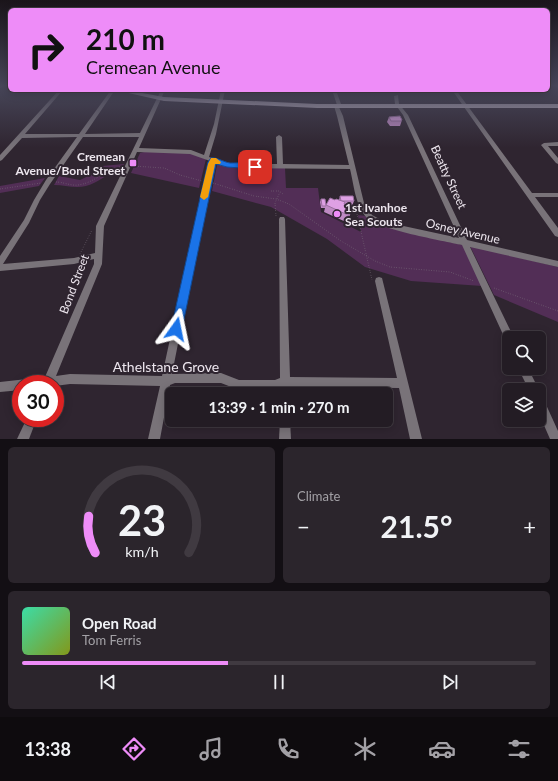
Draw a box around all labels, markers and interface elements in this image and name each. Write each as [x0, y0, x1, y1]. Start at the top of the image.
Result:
text: 210 m [86, 22, 165, 56]
icon: right [20, 24, 72, 76]
text: Cremean Avenue [86, 56, 221, 78]
street label: Beatty Street [428, 143, 471, 212]
place label: Cremean Avenue/Bond Street [15, 149, 126, 178]
pin [238, 150, 272, 184]
icon: arrive [244, 156, 266, 178]
marker: Cremean Avenue/Bond Street [128, 158, 138, 168]
place label: 1st Ivanhoe Sea Scouts [345, 200, 408, 229]
marker: 1st Ivanhoe Sea Scouts [332, 209, 342, 219]
street label: Osney Avenue [424, 215, 502, 247]
street label: Bond Street [56, 251, 92, 316]
position arrow [155, 308, 197, 350]
map controls [502, 331, 546, 427]
button: search [502, 331, 546, 375]
street label: Athelstane Grove [113, 358, 219, 375]
speed limit sign: 30 [12, 375, 64, 427]
button: layers [502, 383, 546, 427]
text: 13:39 · 1 min · 270 m [209, 398, 349, 416]
text: Climate [297, 488, 340, 504]
text: 23 [117, 495, 166, 545]
text: 21.5° [381, 508, 452, 544]
text: − [297, 513, 310, 540]
text: + [523, 513, 536, 540]
text: km/h [125, 543, 158, 560]
text: Open Road [82, 614, 157, 632]
text: Tom Ferris [82, 632, 141, 648]
icon: previous [97, 671, 119, 693]
icon: pause [268, 671, 290, 693]
icon: next [439, 671, 461, 693]
icon: directions [120, 735, 148, 763]
icon: music [197, 735, 225, 763]
icon: phone [274, 735, 302, 763]
icon: climate [351, 735, 379, 763]
icon: car [428, 735, 456, 763]
icon: filters [505, 735, 533, 763]
text: 13:38 [25, 738, 71, 760]

